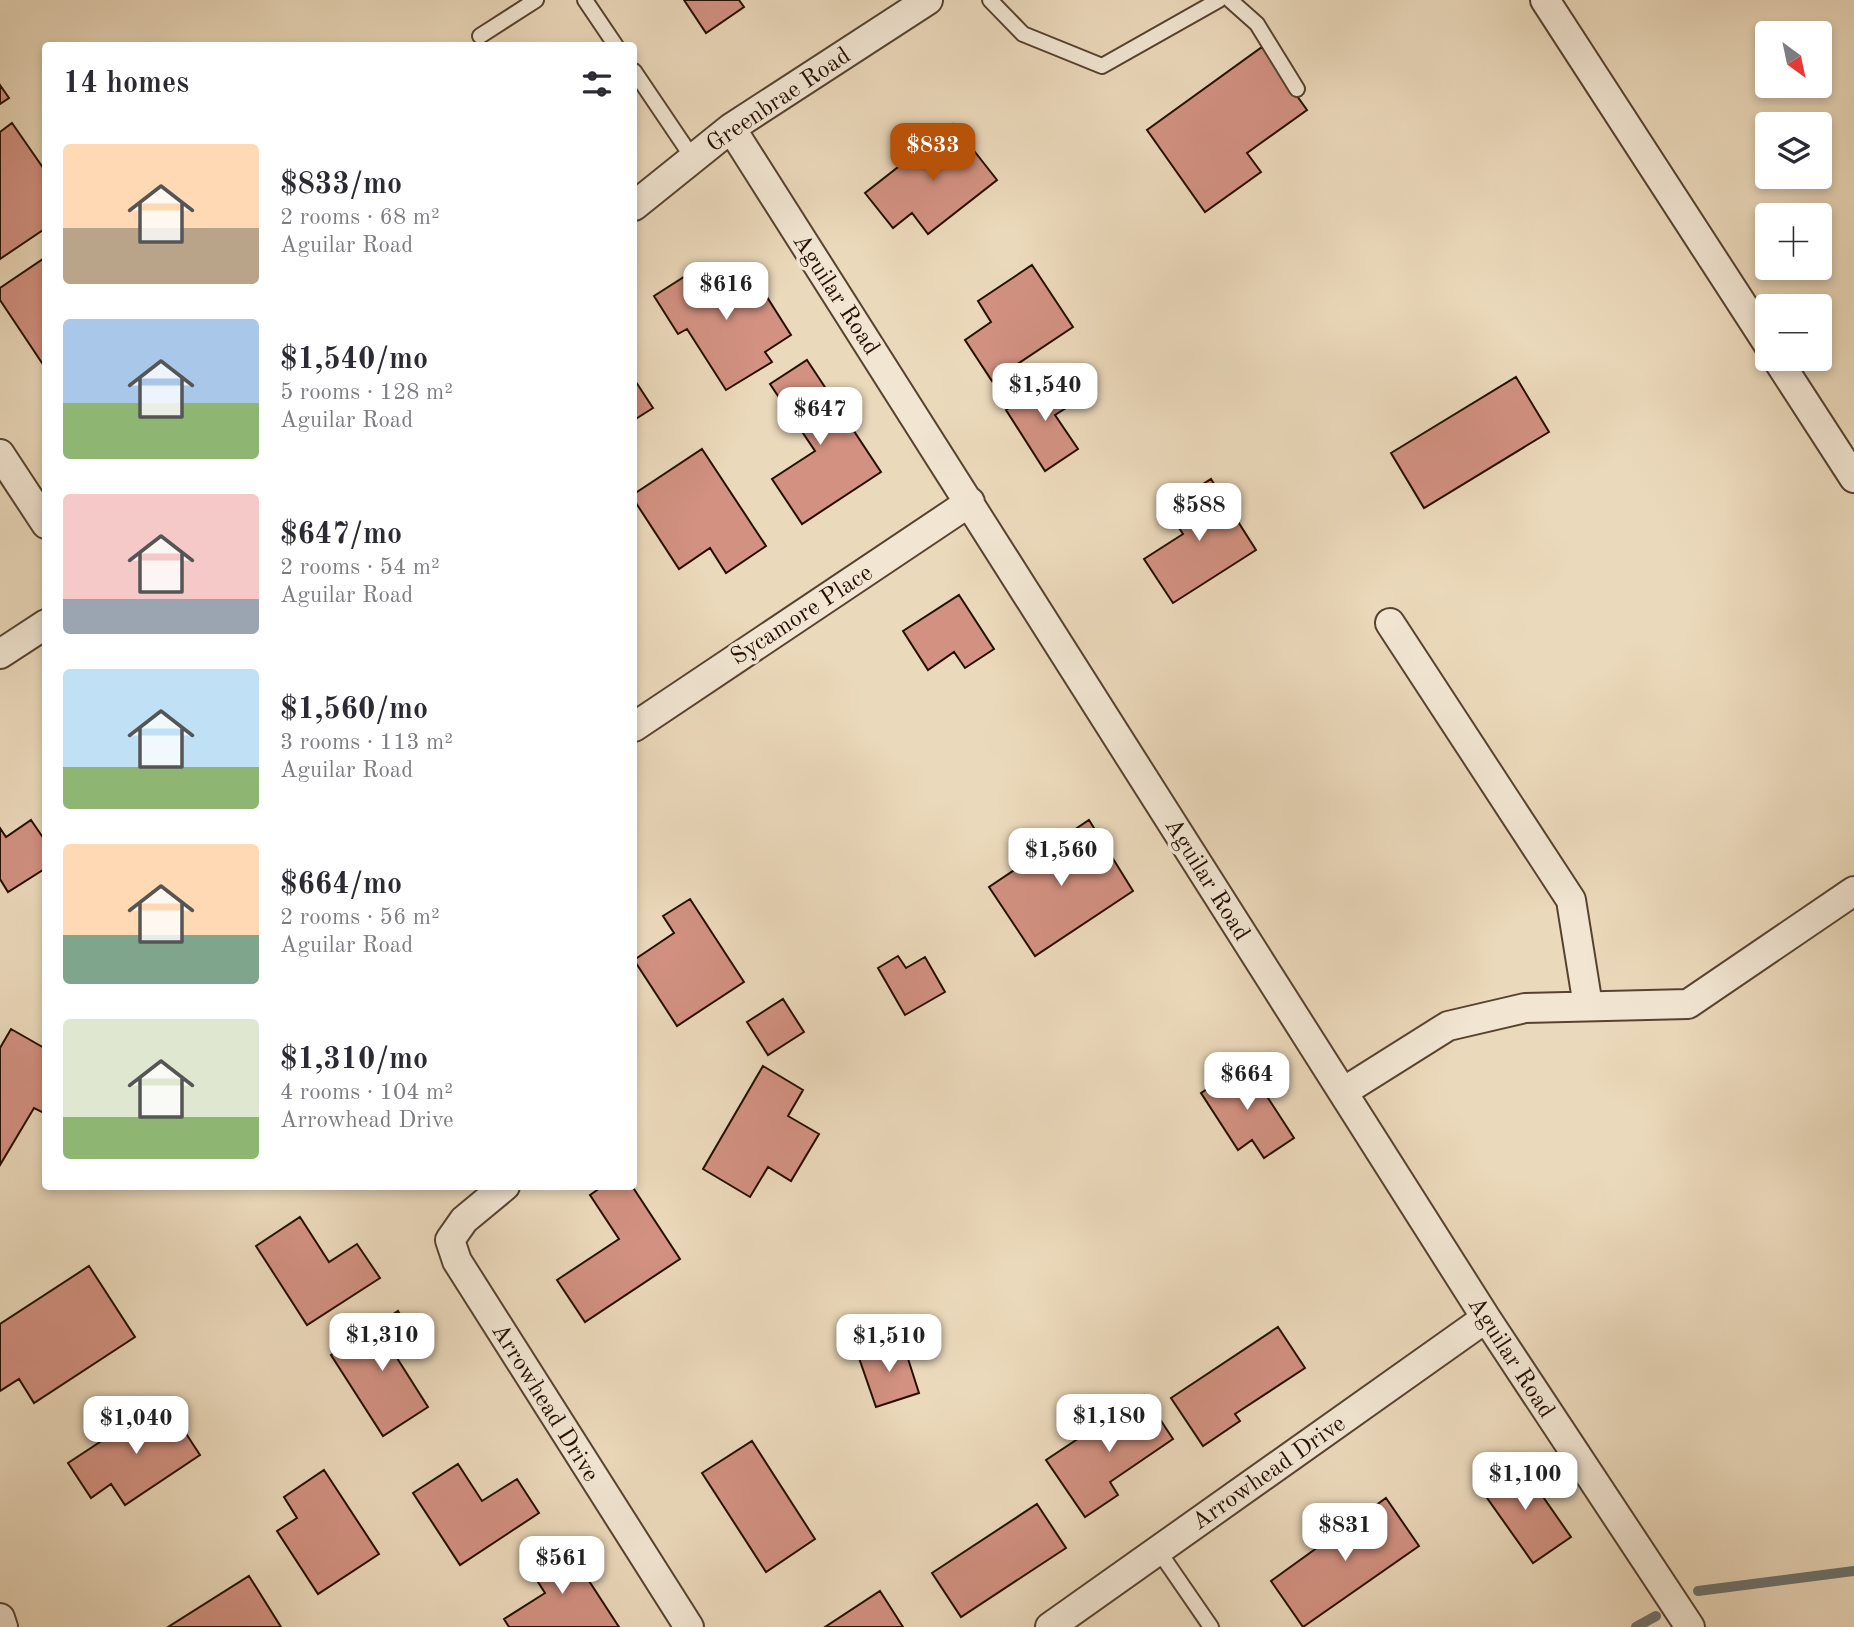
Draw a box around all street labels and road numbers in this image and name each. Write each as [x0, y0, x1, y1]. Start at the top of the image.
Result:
street label: Greenbrae Road [703, 44, 855, 157]
street label: Aguilar Road [787, 230, 883, 360]
street label: Sycamore Place [727, 561, 877, 670]
street label: Aguilar Road [1159, 815, 1253, 945]
street label: Aguilar Road [1462, 1293, 1558, 1423]
street label: Arrowhead Drive [486, 1320, 602, 1486]
street label: Arrowhead Drive [1188, 1412, 1350, 1535]

